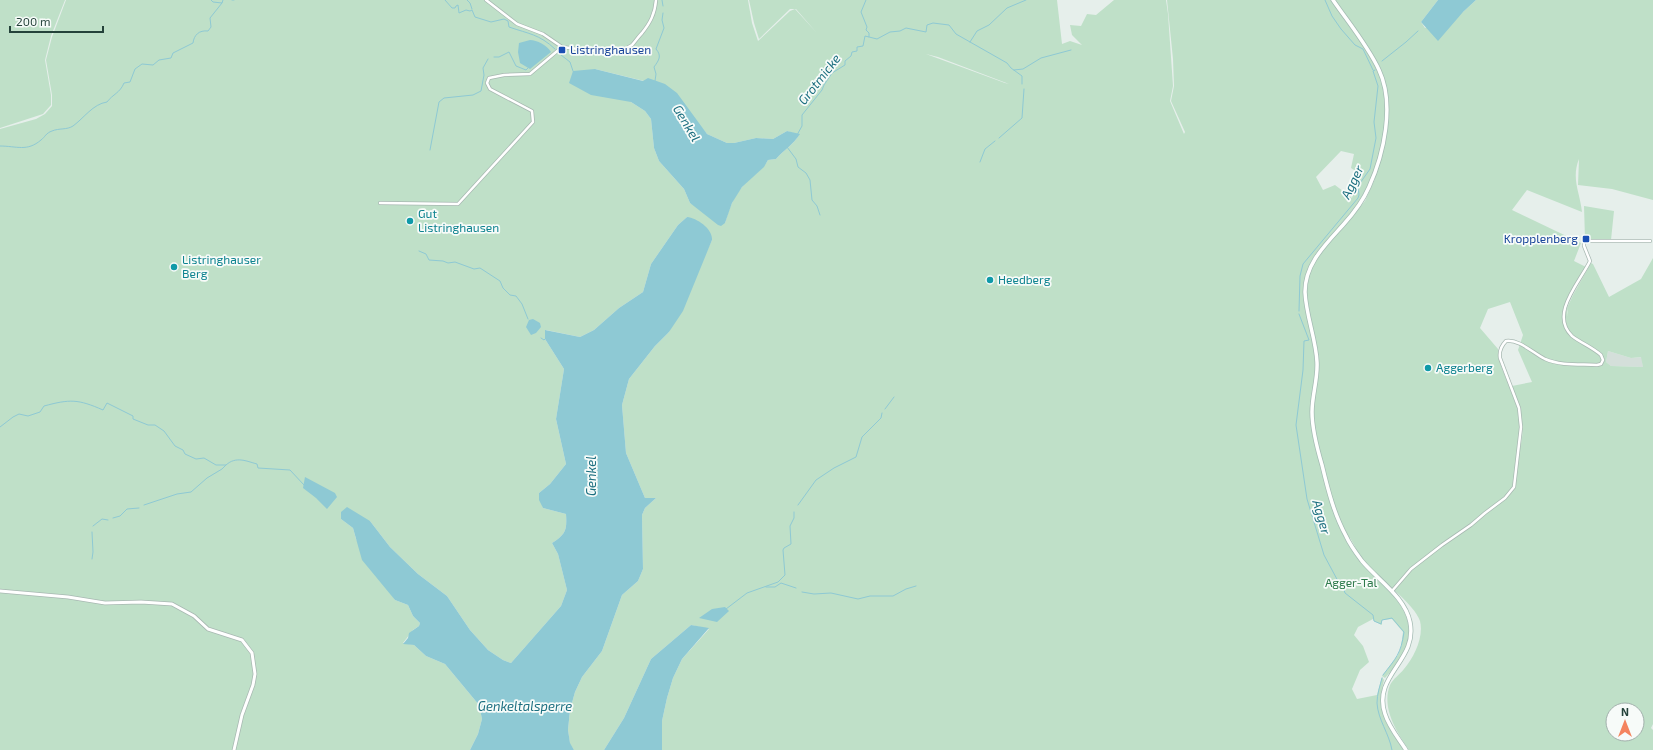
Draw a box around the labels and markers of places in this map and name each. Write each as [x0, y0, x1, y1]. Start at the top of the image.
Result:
place label: Listringhausen [570, 42, 651, 56]
marker: Listringhausen [557, 45, 567, 55]
place label: Gut Listringhausen [418, 206, 499, 234]
marker: Gut Listringhausen [405, 216, 415, 226]
place label: Kropplenberg [1504, 231, 1578, 245]
marker: Kropplenberg [1581, 234, 1591, 244]
place label: Listringhauser Berg [182, 252, 261, 280]
marker: Listringhauser Berg [169, 262, 179, 272]
place label: Heedberg [998, 272, 1051, 286]
marker: Heedberg [985, 275, 995, 285]
place label: Aggerberg [1436, 360, 1493, 374]
marker: Aggerberg [1423, 363, 1433, 373]

